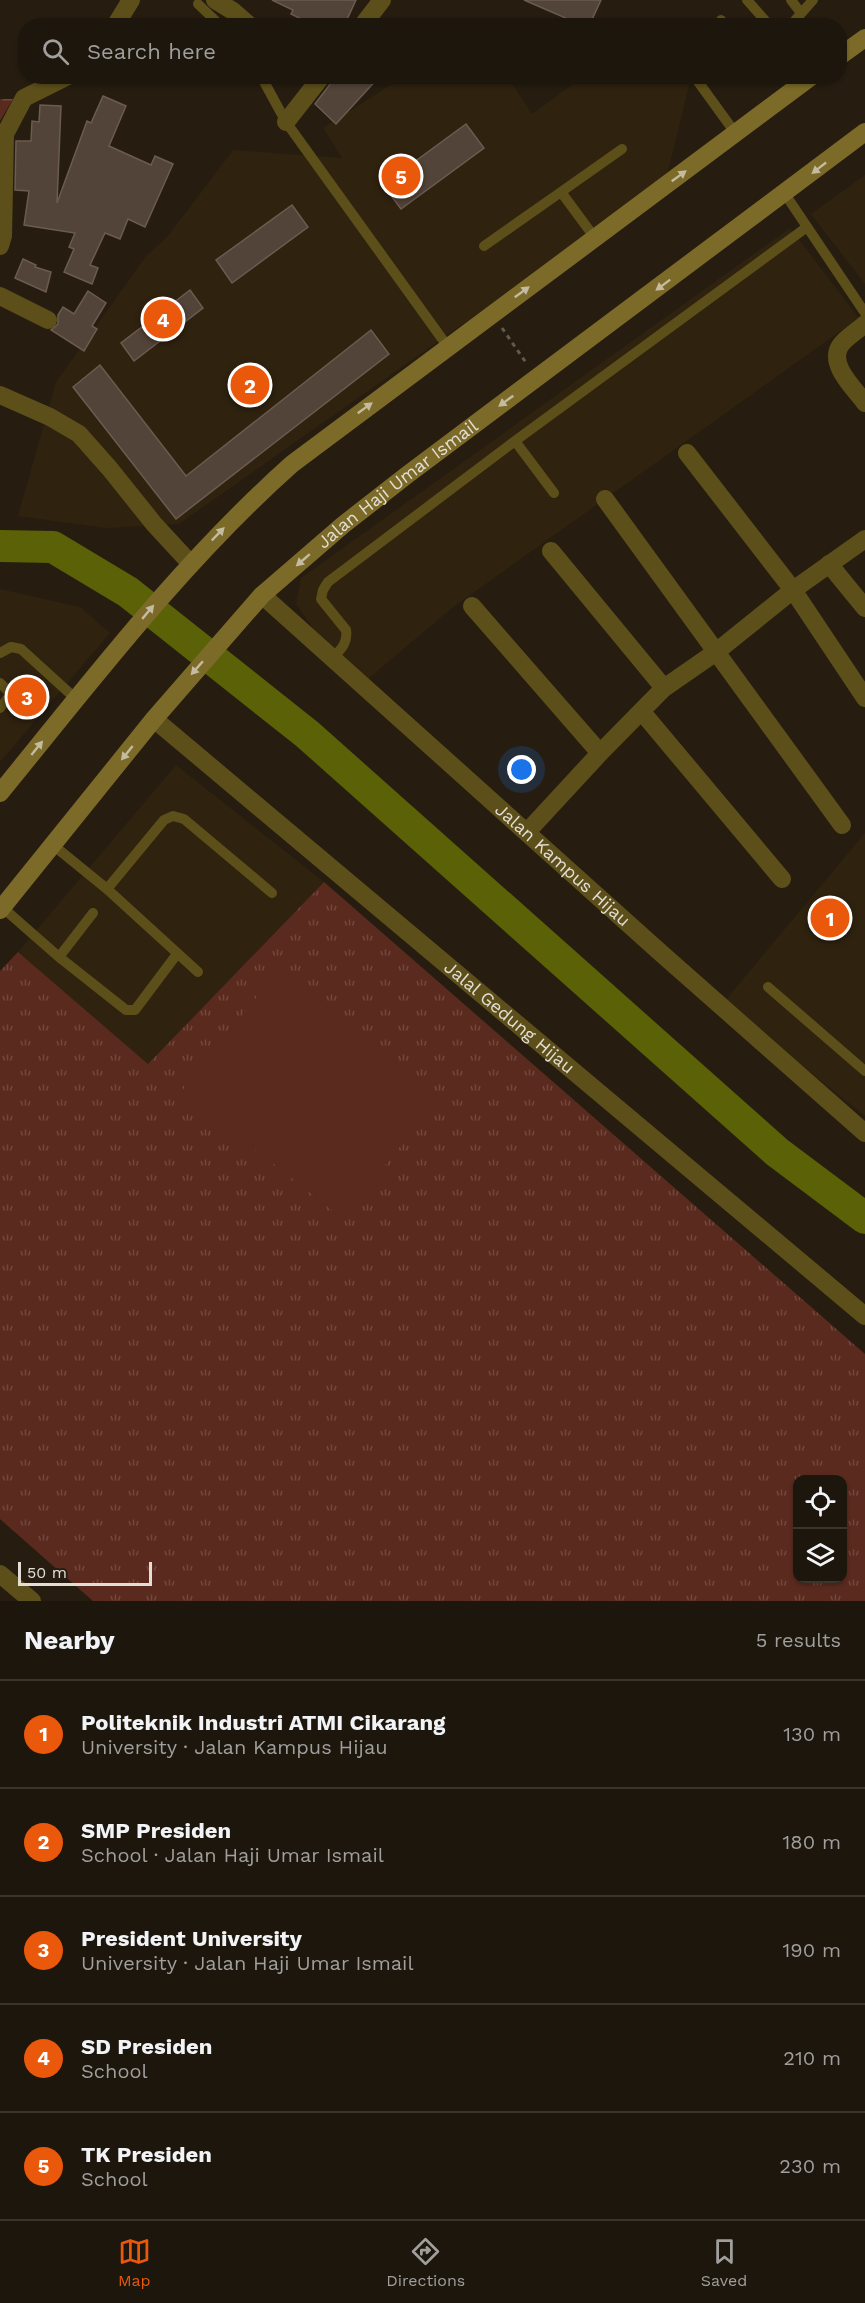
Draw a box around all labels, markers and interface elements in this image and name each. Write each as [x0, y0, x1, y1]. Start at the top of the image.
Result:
search box [18, 18, 847, 84]
icon: search [39, 35, 72, 68]
text: Search here [87, 39, 216, 64]
pin: 5 [382, 154, 420, 198]
one-way arrow [811, 162, 827, 174]
one-way arrow [671, 170, 687, 182]
one-way arrow [655, 279, 671, 291]
one-way arrow [514, 286, 530, 298]
pin: 4 [144, 296, 182, 342]
pin: 2 [230, 362, 270, 408]
one-way arrow [499, 395, 515, 407]
one-way arrow [358, 402, 373, 414]
street label: Jalan Haji Umar Ismail [313, 415, 482, 553]
one-way arrow [210, 528, 224, 542]
one-way arrow [296, 553, 311, 566]
one-way arrow [141, 605, 154, 620]
one-way arrow [191, 660, 204, 675]
pin: 3 [8, 674, 46, 720]
one-way arrow [30, 740, 43, 755]
one-way arrow [120, 745, 133, 761]
your location [507, 755, 536, 784]
street label: Jalan Kampus Hijau [491, 798, 635, 930]
pin: 1 [810, 896, 850, 940]
street label: Jalal Gedung Hijau [440, 956, 579, 1078]
map controls [793, 1475, 847, 1583]
button: locate [793, 1475, 847, 1529]
button: layers [793, 1529, 847, 1583]
scale bar [18, 1559, 152, 1586]
text: 50 m [27, 1563, 67, 1582]
text: Nearby [24, 1625, 115, 1655]
text: 5 results [756, 1628, 841, 1652]
text: Politeknik Industri ATMI Cikarang [81, 1710, 445, 1735]
text: 1 [39, 1722, 48, 1746]
text: 130 m [783, 1722, 841, 1746]
text: University · Jalan Kampus Hijau [81, 1735, 388, 1759]
text: SMP Presiden [81, 1818, 231, 1843]
text: 2 [38, 1830, 49, 1854]
text: 180 m [783, 1830, 841, 1854]
text: School · Jalan Haji Umar Ismail [81, 1843, 384, 1867]
text: President University [81, 1926, 302, 1951]
text: 3 [38, 1938, 49, 1962]
text: 190 m [783, 1938, 841, 1962]
text: University · Jalan Haji Umar Ismail [81, 1951, 414, 1975]
text: SD Presiden [81, 2034, 212, 2059]
text: 4 [37, 2046, 50, 2070]
text: 210 m [783, 2046, 841, 2070]
text: School [81, 2059, 148, 2083]
text: TK Presiden [81, 2142, 212, 2167]
text: 5 [38, 2154, 49, 2178]
text: 230 m [779, 2154, 841, 2178]
text: School [81, 2167, 148, 2191]
tab: Map [118, 2235, 151, 2290]
tab: Directions [386, 2235, 465, 2290]
tab: Saved [701, 2235, 747, 2290]

